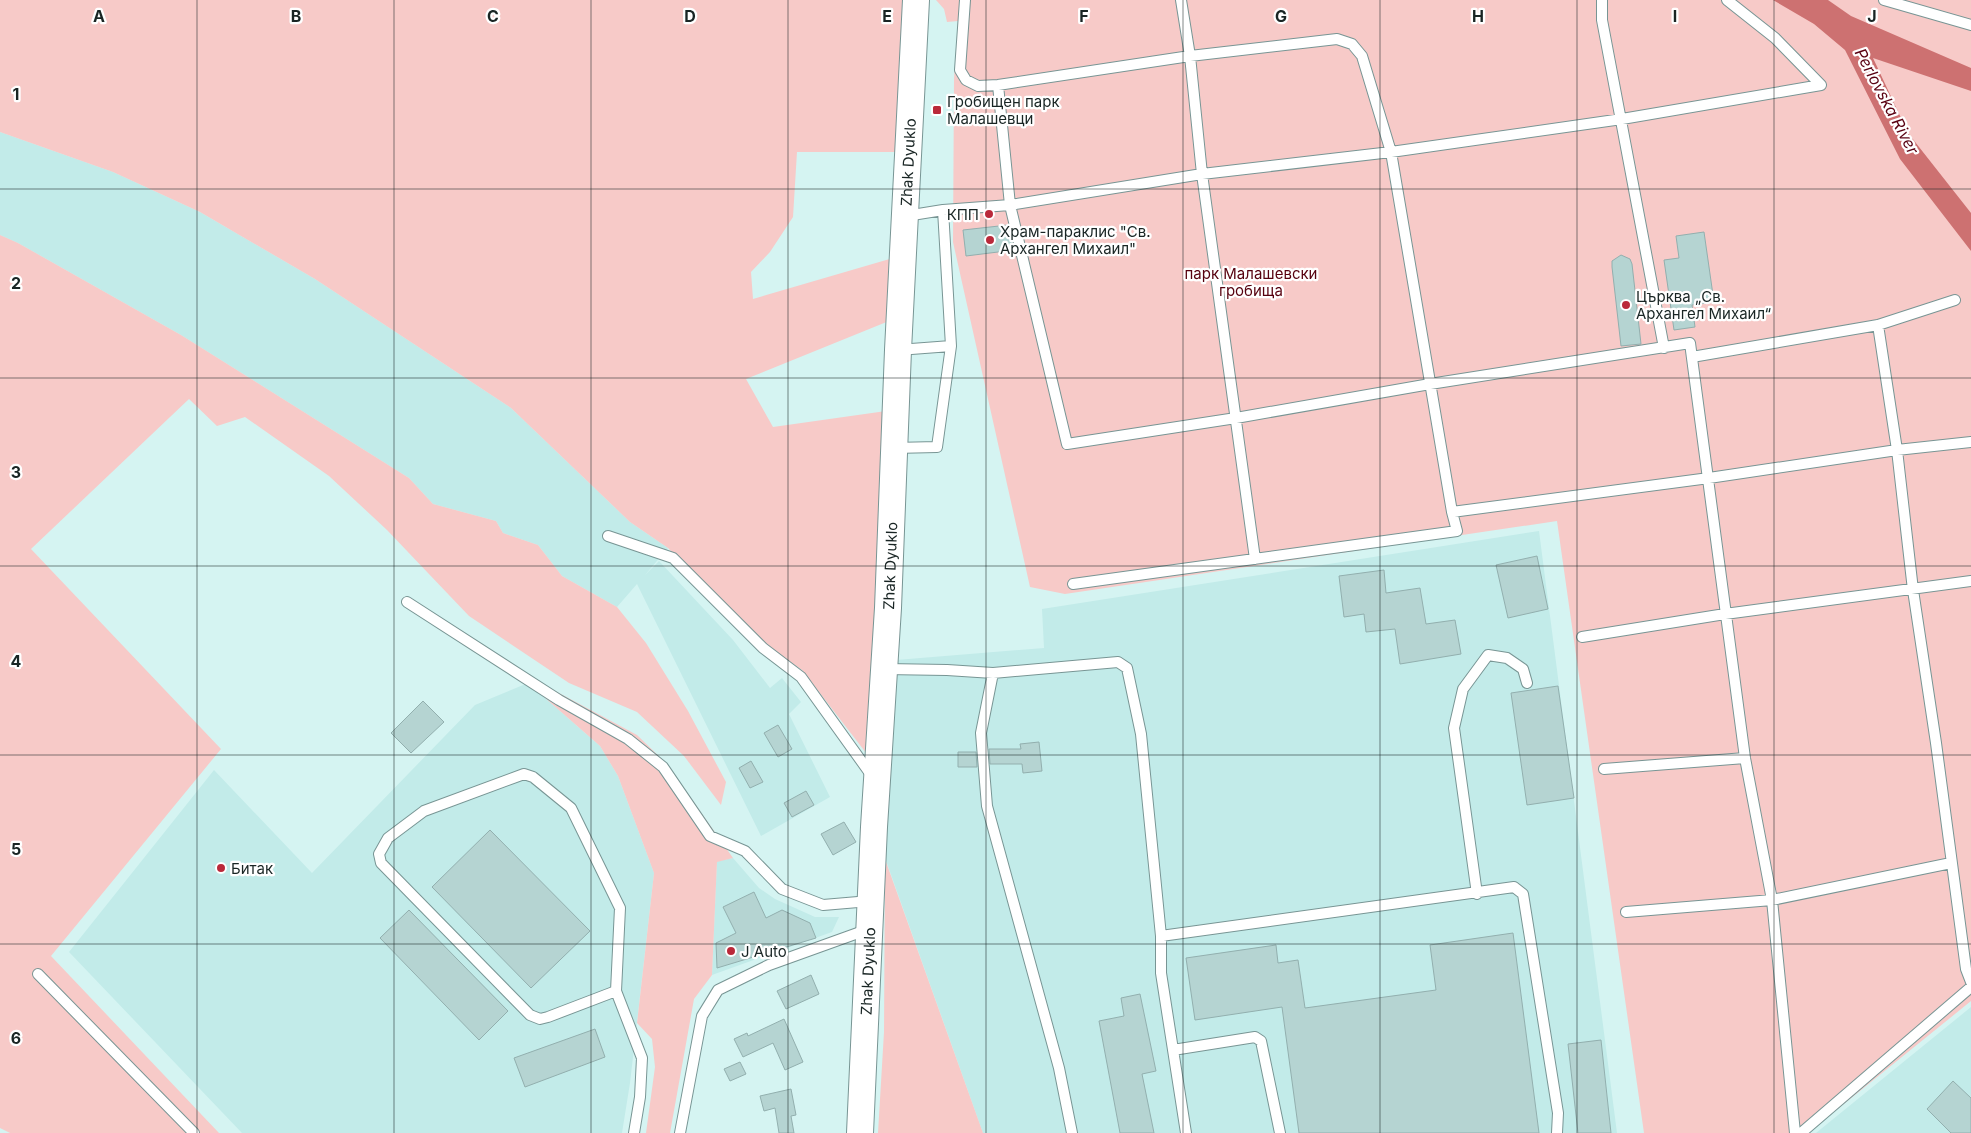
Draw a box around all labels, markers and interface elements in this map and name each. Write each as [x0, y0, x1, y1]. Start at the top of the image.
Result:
text: A [93, 6, 105, 26]
text: B [291, 6, 301, 26]
text: C [487, 6, 499, 26]
text: D [684, 6, 696, 26]
text: E [882, 6, 892, 26]
text: F [1079, 6, 1089, 26]
text: G [1275, 6, 1287, 26]
text: H [1472, 6, 1484, 26]
text: I [1673, 6, 1677, 26]
text: J [1867, 6, 1877, 26]
water label: Perlovska River [1851, 45, 1924, 158]
text: 1 [13, 84, 19, 104]
place label: Гробищен парк Малашевци [947, 92, 1060, 128]
marker: Гробищен парк Малашевци [931, 104, 943, 116]
street label: Zhak Dyuklo [896, 118, 919, 207]
place label: КПП [947, 205, 979, 224]
marker: КПП [983, 208, 995, 220]
place label: Храм-параклис "Св. Архангел Михаил" [1000, 222, 1151, 258]
marker: Храм-параклис "Св. Архангел Михаил" [984, 234, 996, 246]
park label: парк Малашевски гробища [1185, 264, 1317, 300]
text: 2 [11, 273, 21, 293]
place label: Църква „Св. Архангел Михаил“ [1636, 287, 1771, 323]
marker: Църква „Св. Архангел Михаил“ [1620, 299, 1632, 311]
text: 3 [11, 462, 21, 482]
street label: Zhak Dyuklo [878, 521, 901, 610]
text: 4 [11, 651, 22, 671]
text: 5 [11, 839, 21, 859]
place label: Битак [231, 859, 273, 878]
marker: Битак [215, 862, 227, 874]
street label: Zhak Dyuklo [856, 927, 879, 1016]
place label: J Auto [741, 942, 787, 961]
marker: J Auto [725, 945, 737, 957]
text: 6 [11, 1028, 21, 1048]

